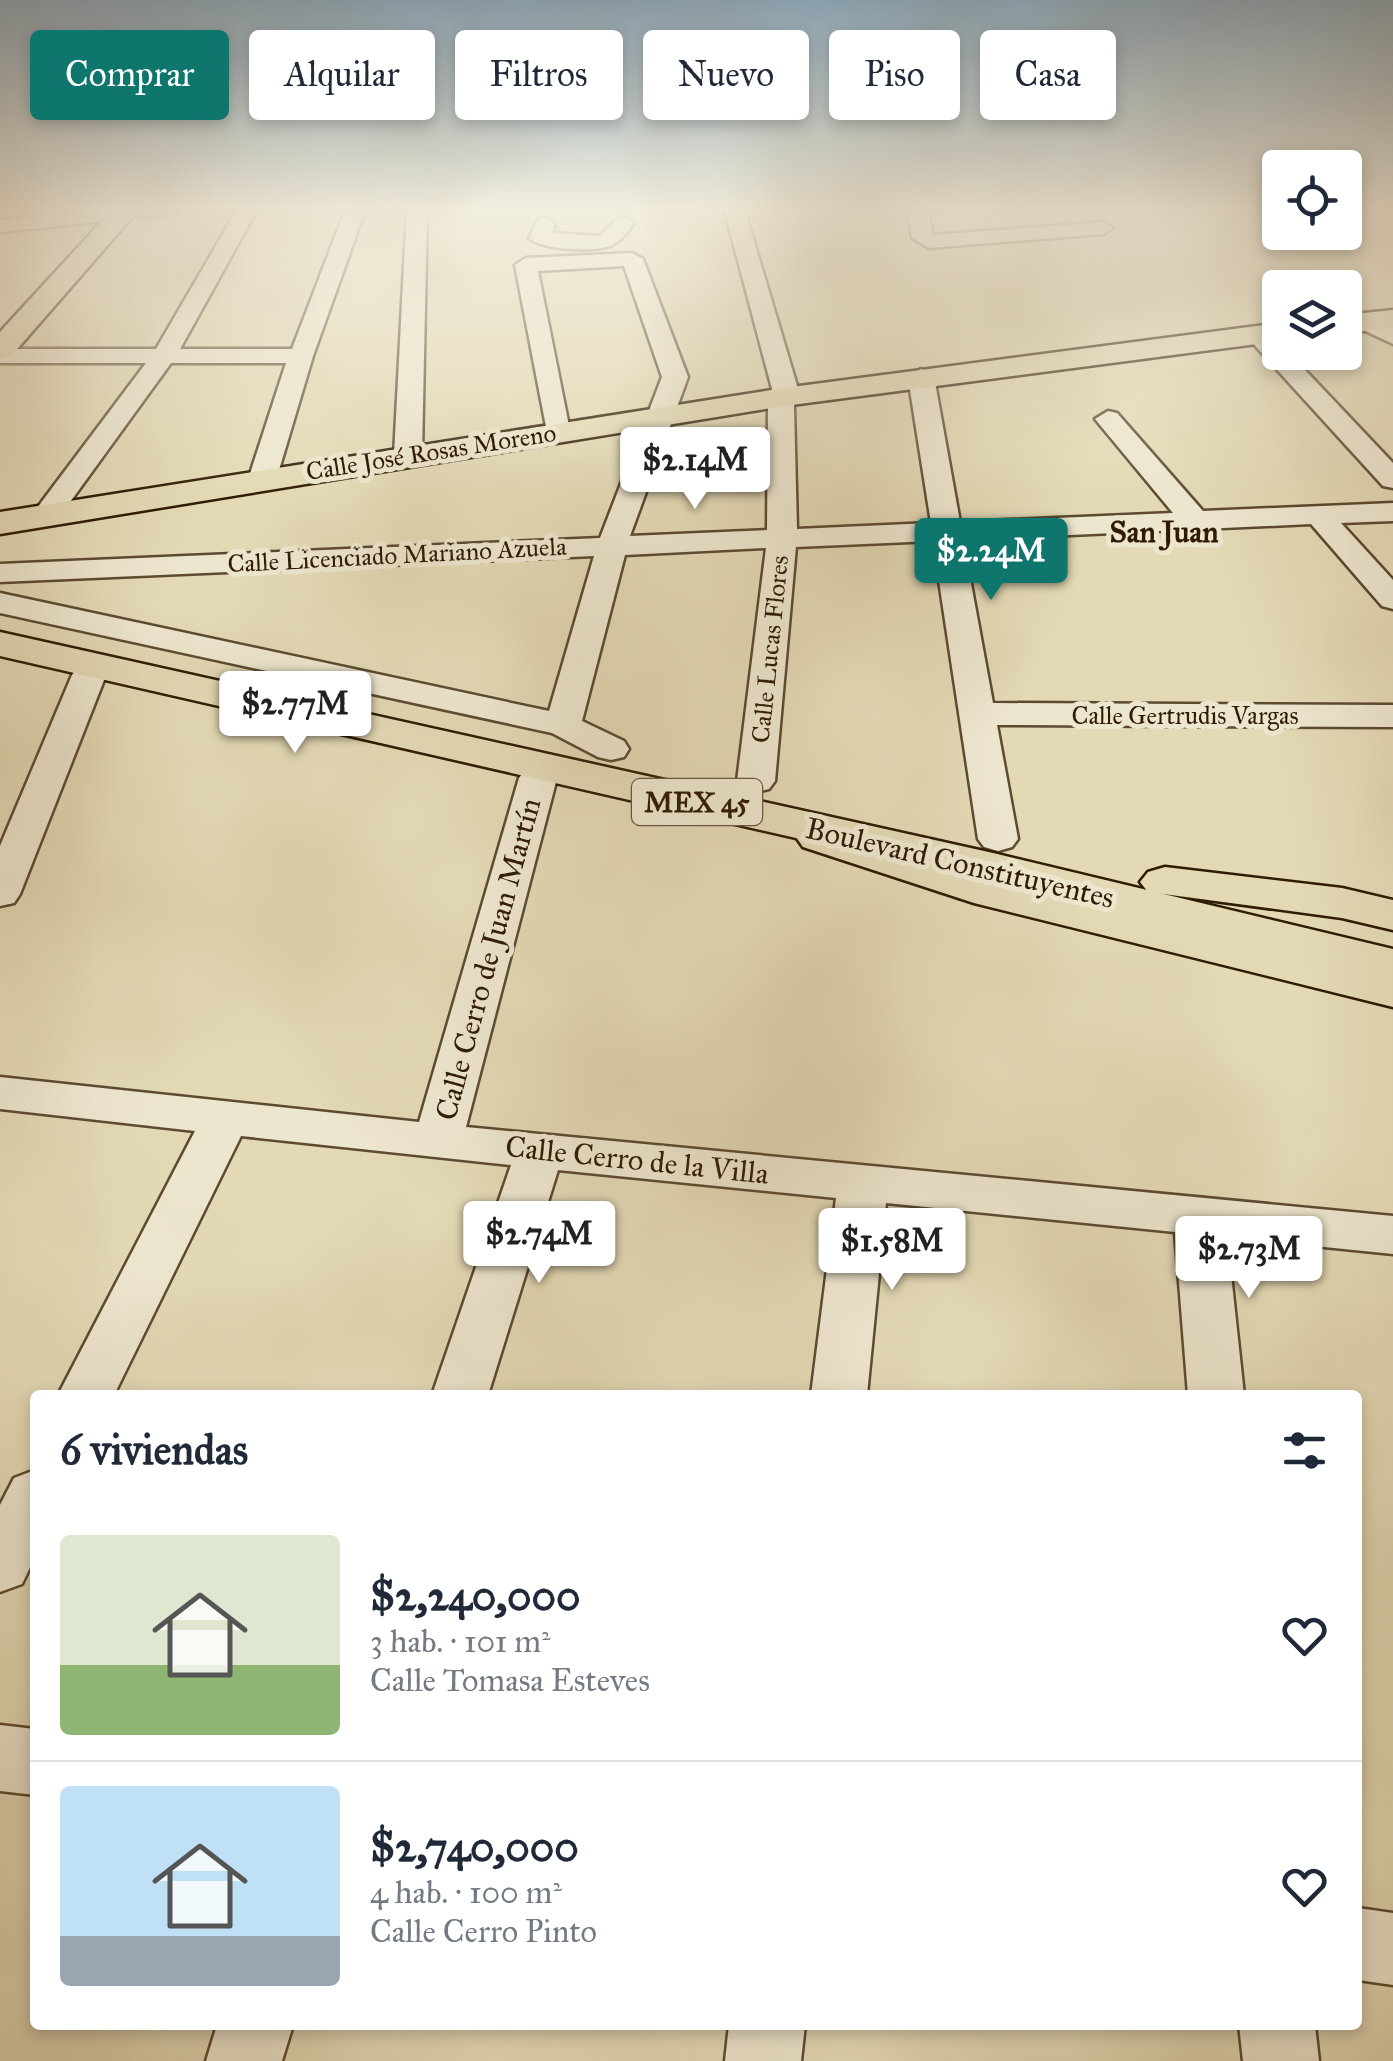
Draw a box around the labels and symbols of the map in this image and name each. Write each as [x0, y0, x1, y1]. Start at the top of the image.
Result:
street label: Calle José Rosas Moreno [304, 417, 558, 487]
pin: $2.14M [614, 427, 776, 512]
district label: San Juan [1110, 514, 1219, 551]
pin: $2.24M [910, 518, 1072, 603]
street label: Calle Licenciado Mariano Azuela [227, 531, 568, 579]
street label: Calle Lucas Flores [745, 554, 795, 744]
pin: $2.77M [214, 671, 376, 756]
street label: Calle Gertrudis Vargas [1071, 700, 1299, 731]
road number: MEX 45 [632, 779, 762, 825]
street label: Calle Cerro de Juan Martín [428, 794, 548, 1124]
street label: Boulevard Constituyentes [802, 810, 1118, 916]
street label: Calle Cerro de la Villa [504, 1128, 771, 1192]
pin: $2.74M [458, 1201, 620, 1286]
pin: $1.58M [811, 1208, 973, 1293]
pin: $2.73M [1168, 1216, 1330, 1301]

